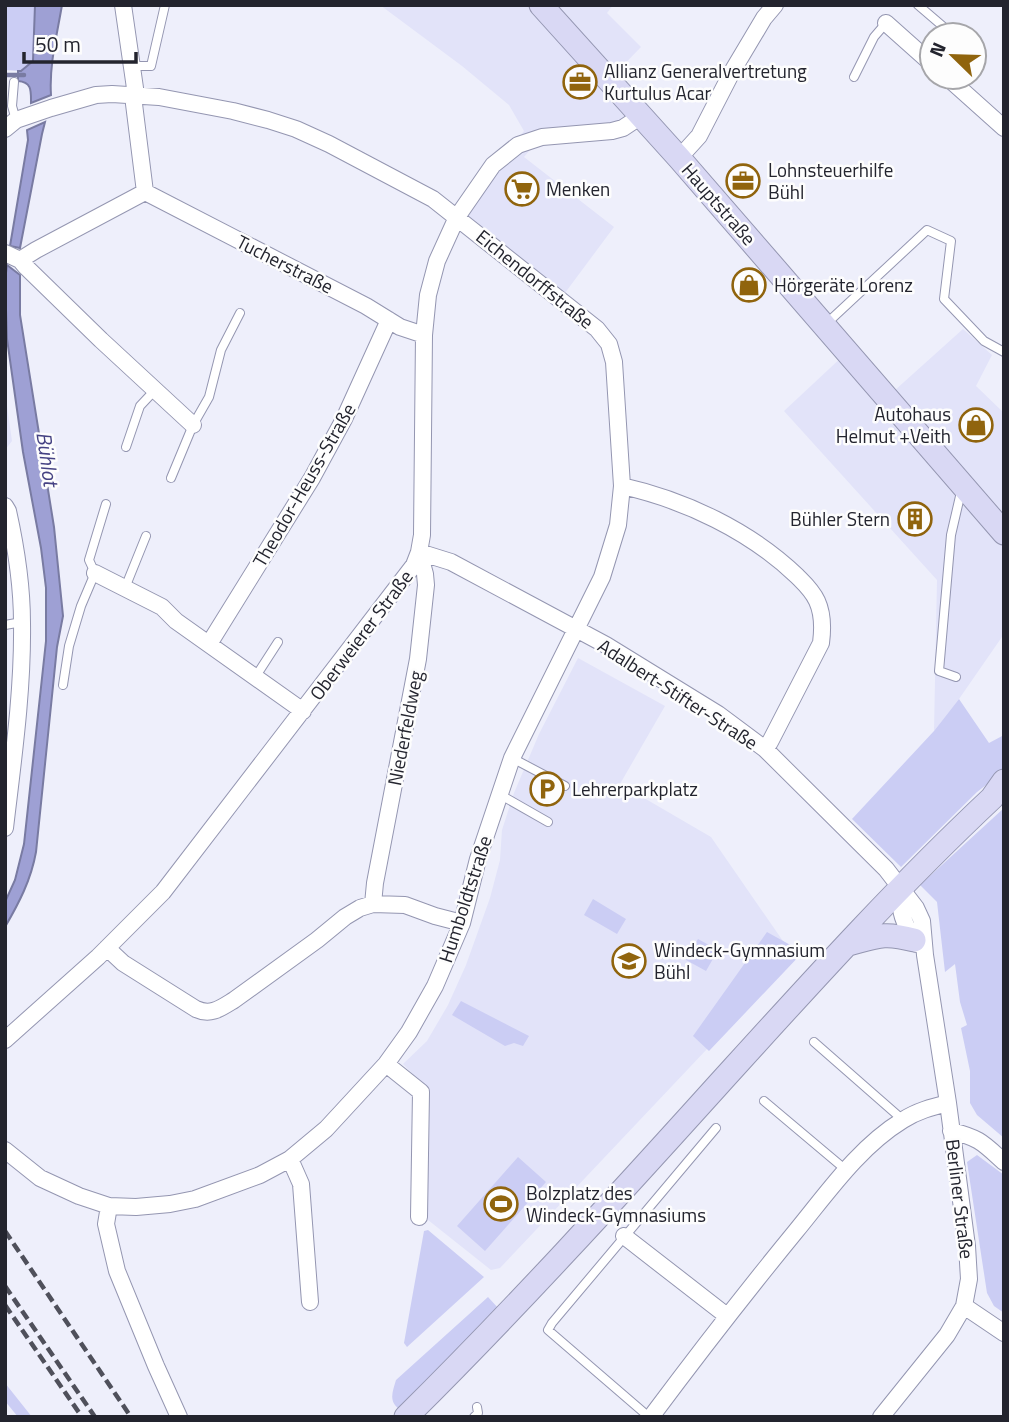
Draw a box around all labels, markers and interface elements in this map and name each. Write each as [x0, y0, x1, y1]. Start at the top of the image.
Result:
scale bar [24, 21, 136, 65]
north arrow [918, 21, 988, 91]
text: 50 m [35, 28, 81, 60]
text: N [921, 37, 953, 61]
place label: Allianz Generalvertretung Kurtulus Acar [604, 56, 807, 107]
office icon: Allianz Generalvertretung Kurtulus Acar [561, 63, 599, 101]
place label: Lohnsteuerhilfe Bühl [768, 155, 893, 206]
street label: Hauptstraße [675, 156, 764, 251]
office icon: Lohnsteuerhilfe Bühl [724, 162, 762, 200]
supermarket icon: Menken [503, 170, 541, 208]
place label: Menken [546, 174, 610, 203]
street label: Eichendorffstraße [470, 222, 601, 335]
street label: Tucherstraße [232, 227, 339, 300]
shop icon: Hörgeräte Lorenz [730, 266, 768, 304]
place label: Hörgeräte Lorenz [774, 270, 913, 299]
street label: Theodor-Heuss-Straße [245, 397, 362, 572]
place label: Autohaus Helmut +Veith [836, 399, 951, 450]
shop icon: Autohaus Helmut +Veith [957, 406, 995, 444]
water label: Bühlot [28, 430, 68, 490]
building icon: Bühler Stern [896, 500, 934, 538]
place label: Bühler Stern [790, 504, 890, 533]
street label: Oberweierer Straße [302, 563, 419, 706]
street label: Adalbert-Stifter-Straße [592, 631, 764, 756]
street label: Niederfeldweg [379, 668, 430, 788]
parking icon: Lehrerparkplatz [528, 770, 566, 808]
place label: Lehrerparkplatz [572, 774, 698, 803]
street label: Humboldtstraße [430, 832, 499, 966]
place label: Windeck-Gymnasium Bühl [654, 935, 825, 986]
school or university icon: Windeck-Gymnasium Bühl [610, 942, 648, 980]
street label: Berliner Straße [939, 1137, 982, 1260]
place label: Bolzplatz des Windeck-Gymnasiums [526, 1178, 706, 1229]
sports icon: Bolzplatz des Windeck-Gymnasiums [482, 1185, 520, 1223]

